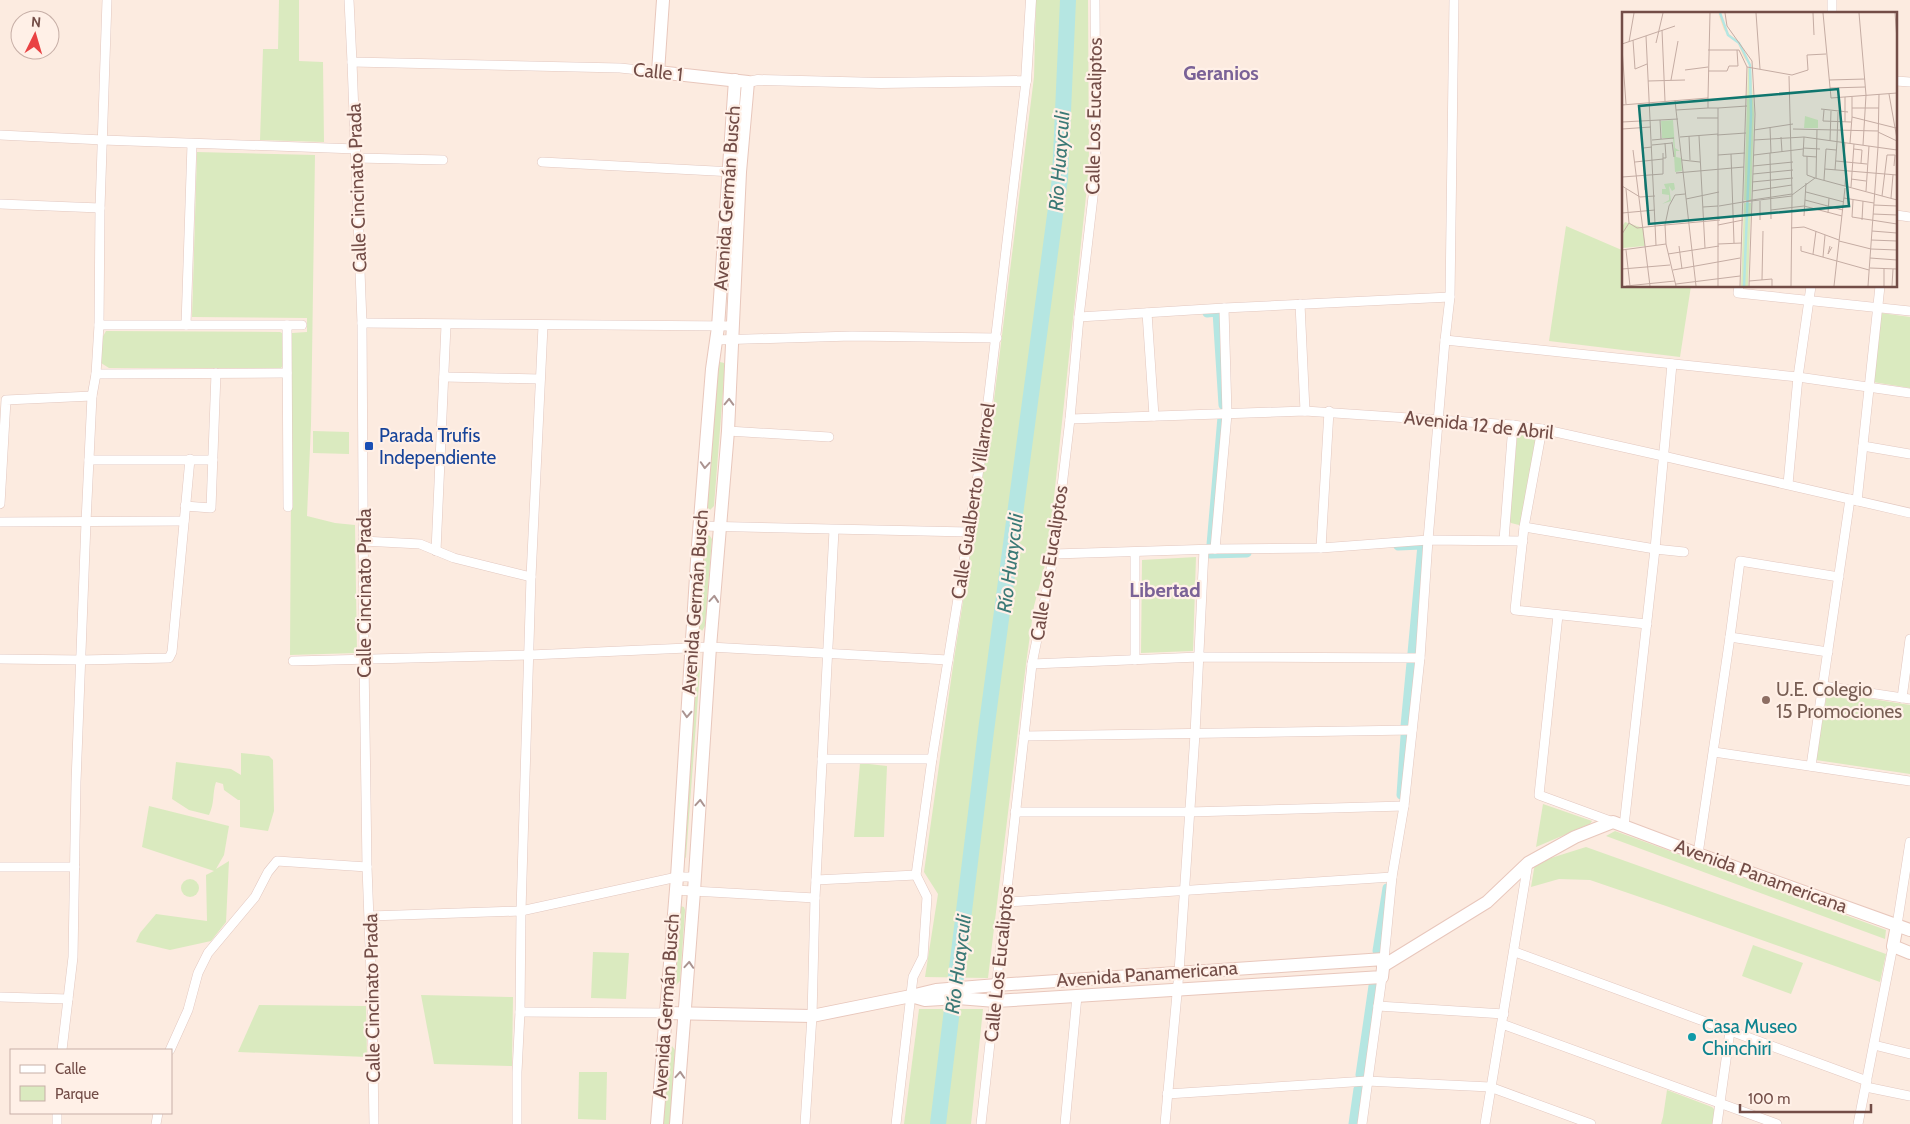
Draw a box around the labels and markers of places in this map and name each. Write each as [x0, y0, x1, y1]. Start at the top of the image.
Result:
place label: Parada Trufis Independiente [379, 424, 497, 469]
marker: Parada Trufis Independiente [363, 440, 375, 452]
place label: U.E. Colegio 15 Promociones [1776, 678, 1902, 723]
marker: U.E. Colegio 15 Promociones [1760, 694, 1772, 706]
place label: Casa Museo Chinchiri [1702, 1015, 1797, 1060]
marker: Casa Museo Chinchiri [1686, 1031, 1698, 1043]

